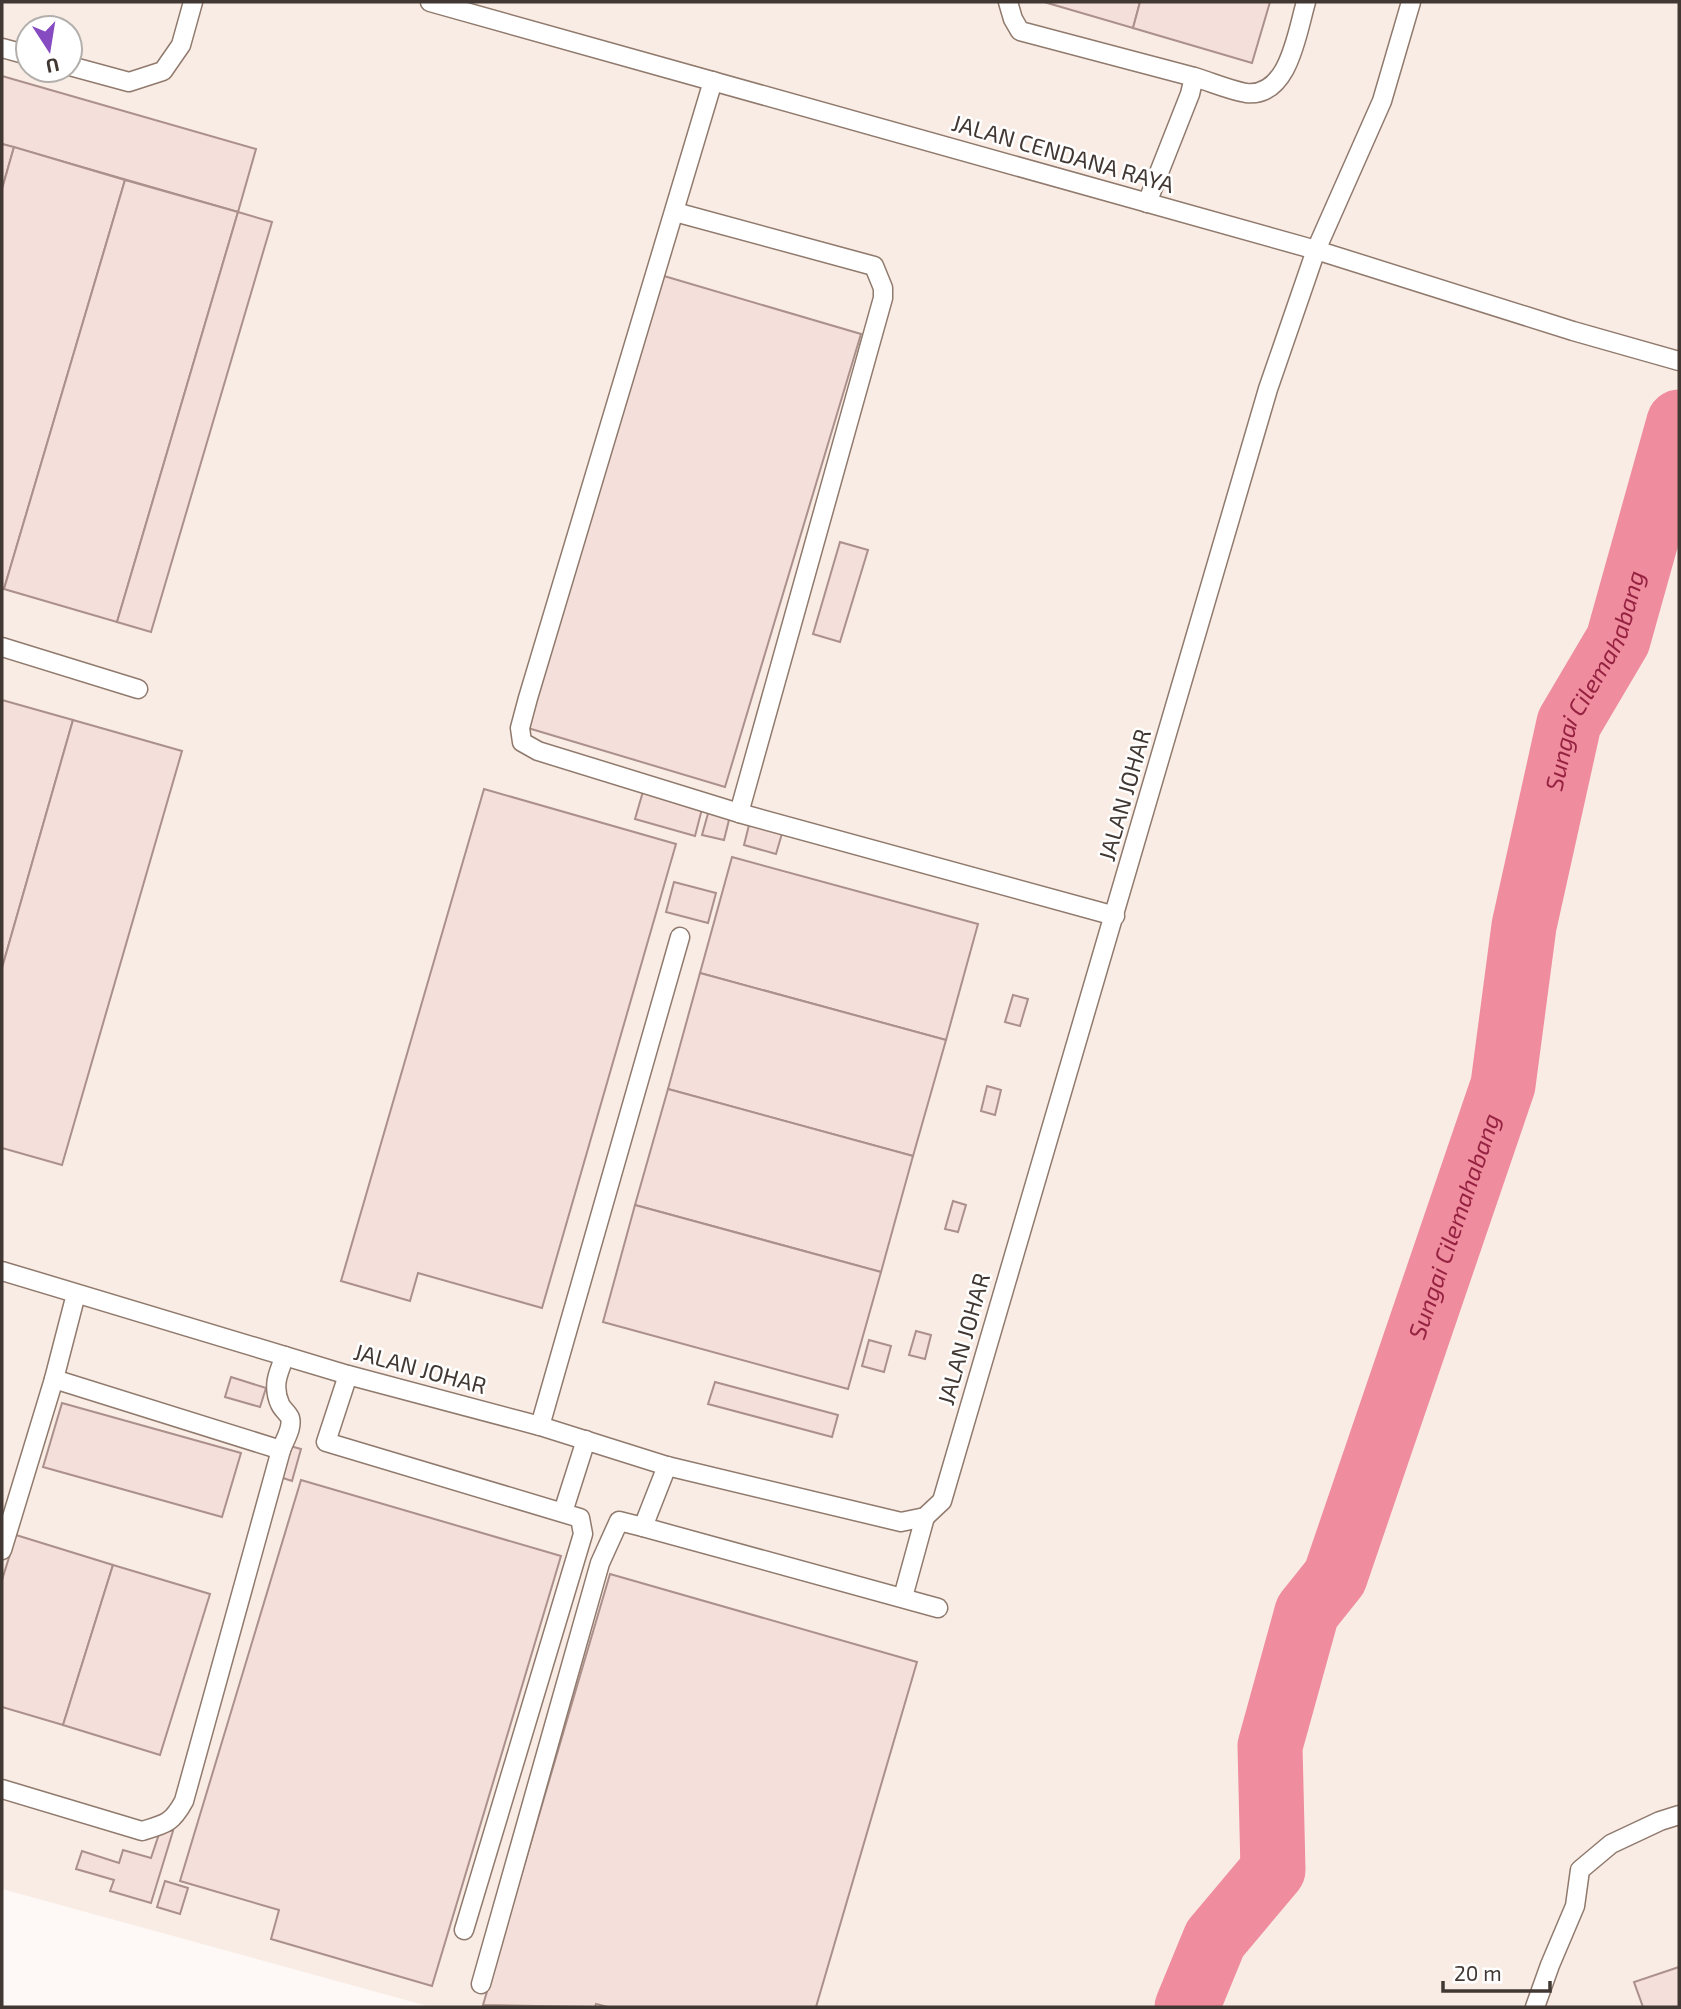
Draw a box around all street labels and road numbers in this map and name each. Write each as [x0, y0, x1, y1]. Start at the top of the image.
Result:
street label: JALAN CENDANA RAYA [949, 108, 1178, 198]
street label: JALAN JOHAR [1092, 725, 1156, 864]
street label: JALAN JOHAR [931, 1269, 995, 1408]
street label: JALAN JOHAR [351, 1337, 490, 1399]

